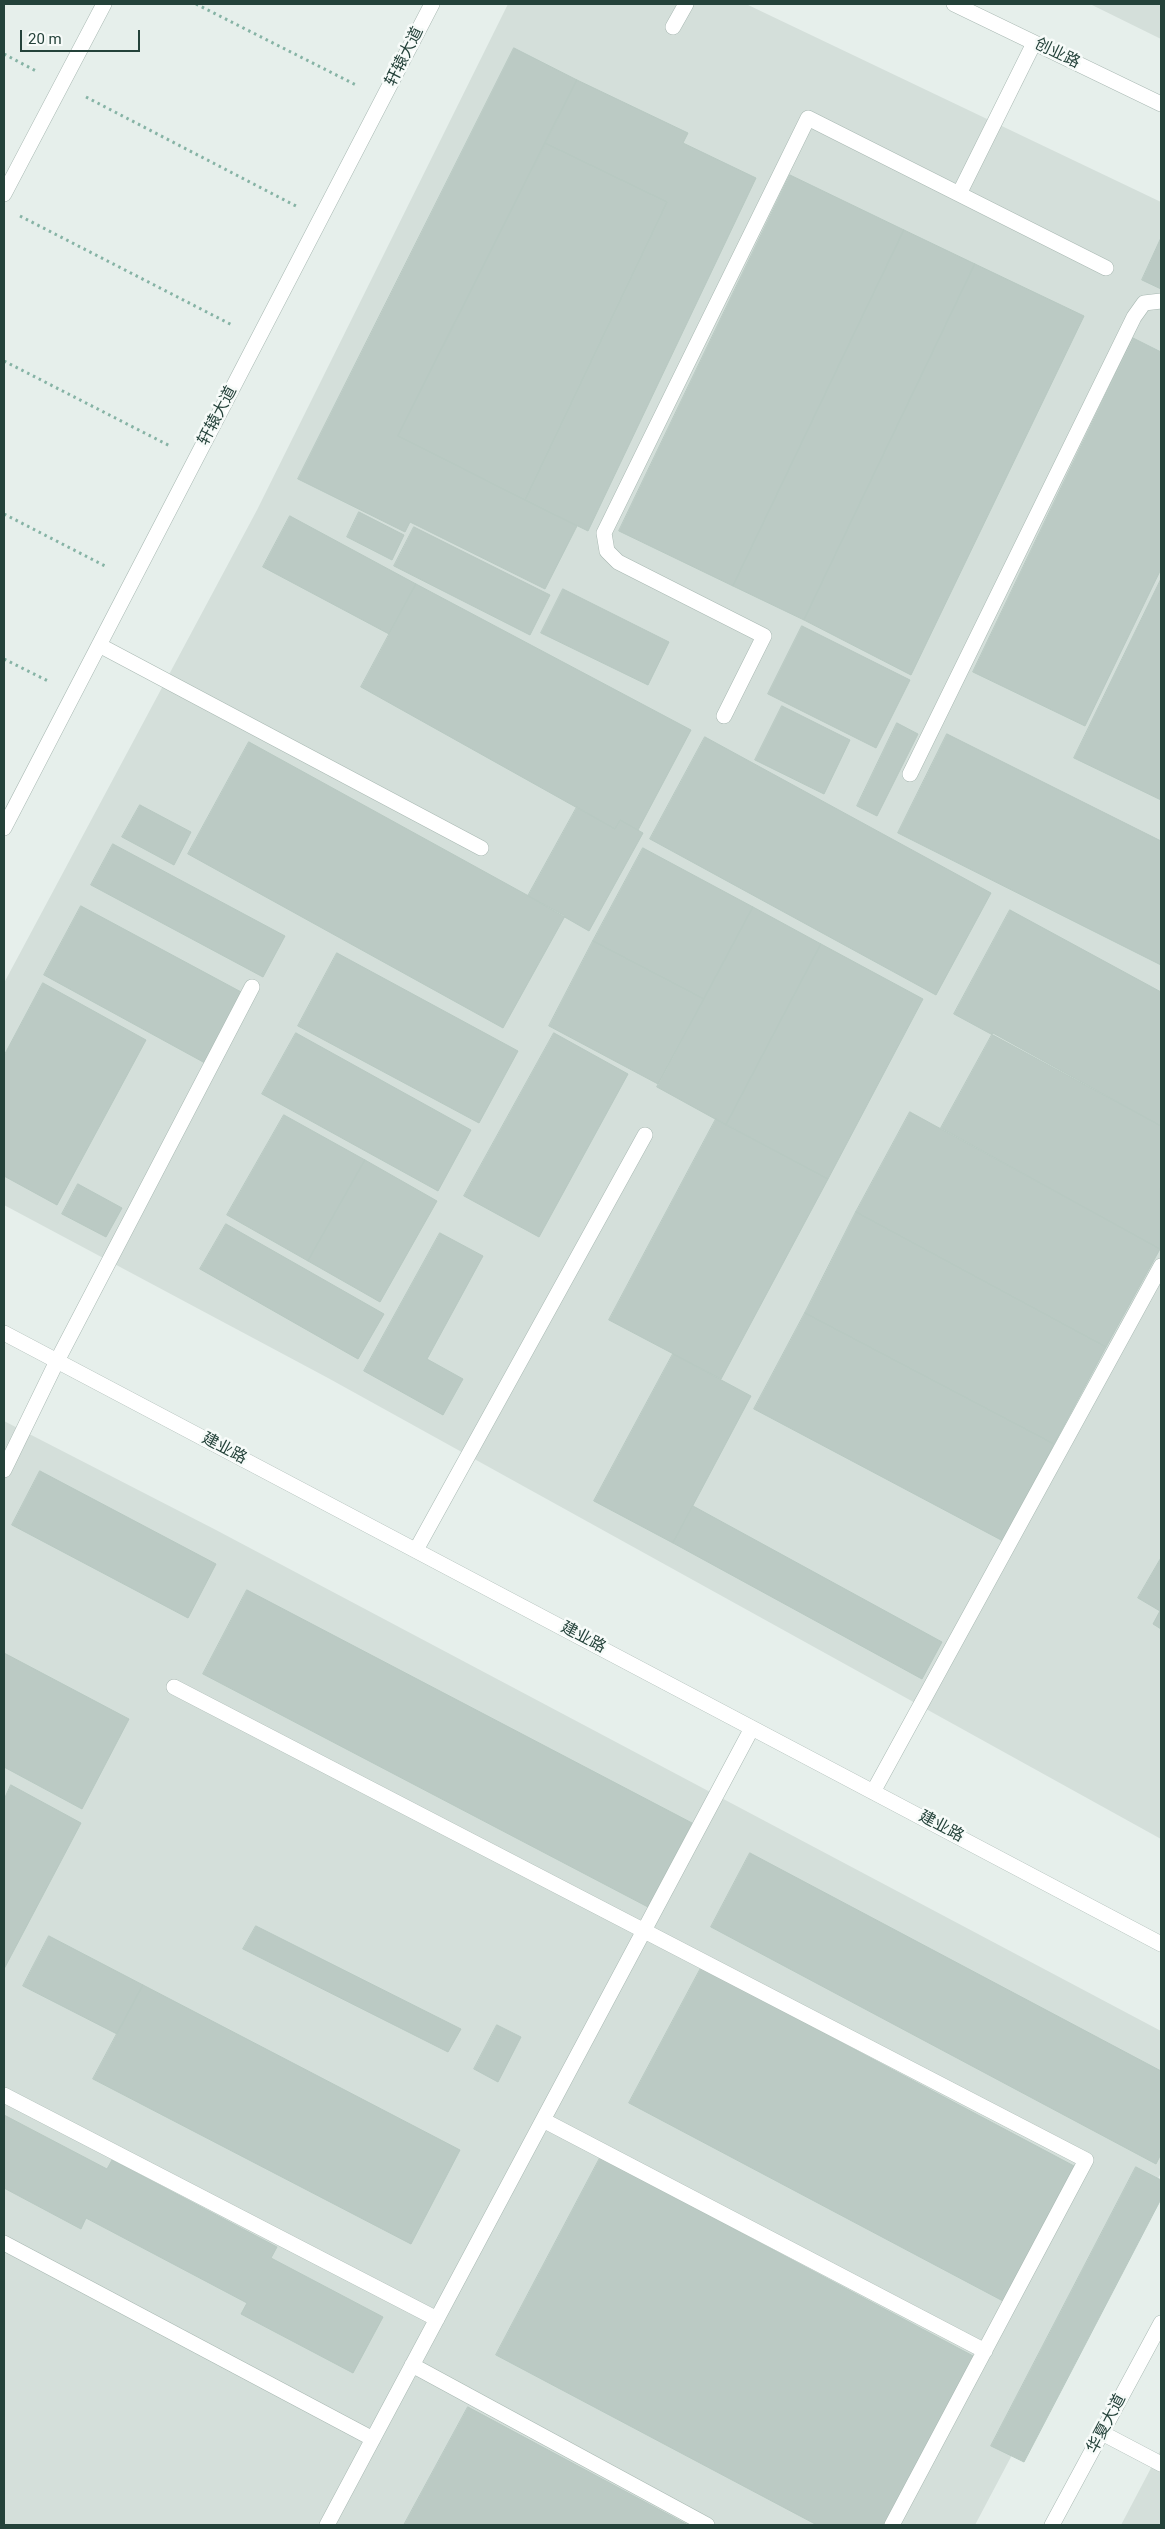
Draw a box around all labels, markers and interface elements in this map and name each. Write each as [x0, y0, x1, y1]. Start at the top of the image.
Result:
scale bar [22, 20, 142, 52]
street label: 轩辕大道 [382, 24, 428, 90]
text: 20 m [28, 30, 62, 48]
street label: 创业路 [1031, 35, 1083, 73]
street label: 轩辕大道 [195, 383, 241, 449]
street label: 建业路 [198, 1429, 250, 1469]
street label: 建业路 [557, 1618, 609, 1658]
street label: 建业路 [915, 1807, 967, 1847]
street label: 华夏大道 [1084, 2391, 1130, 2457]

